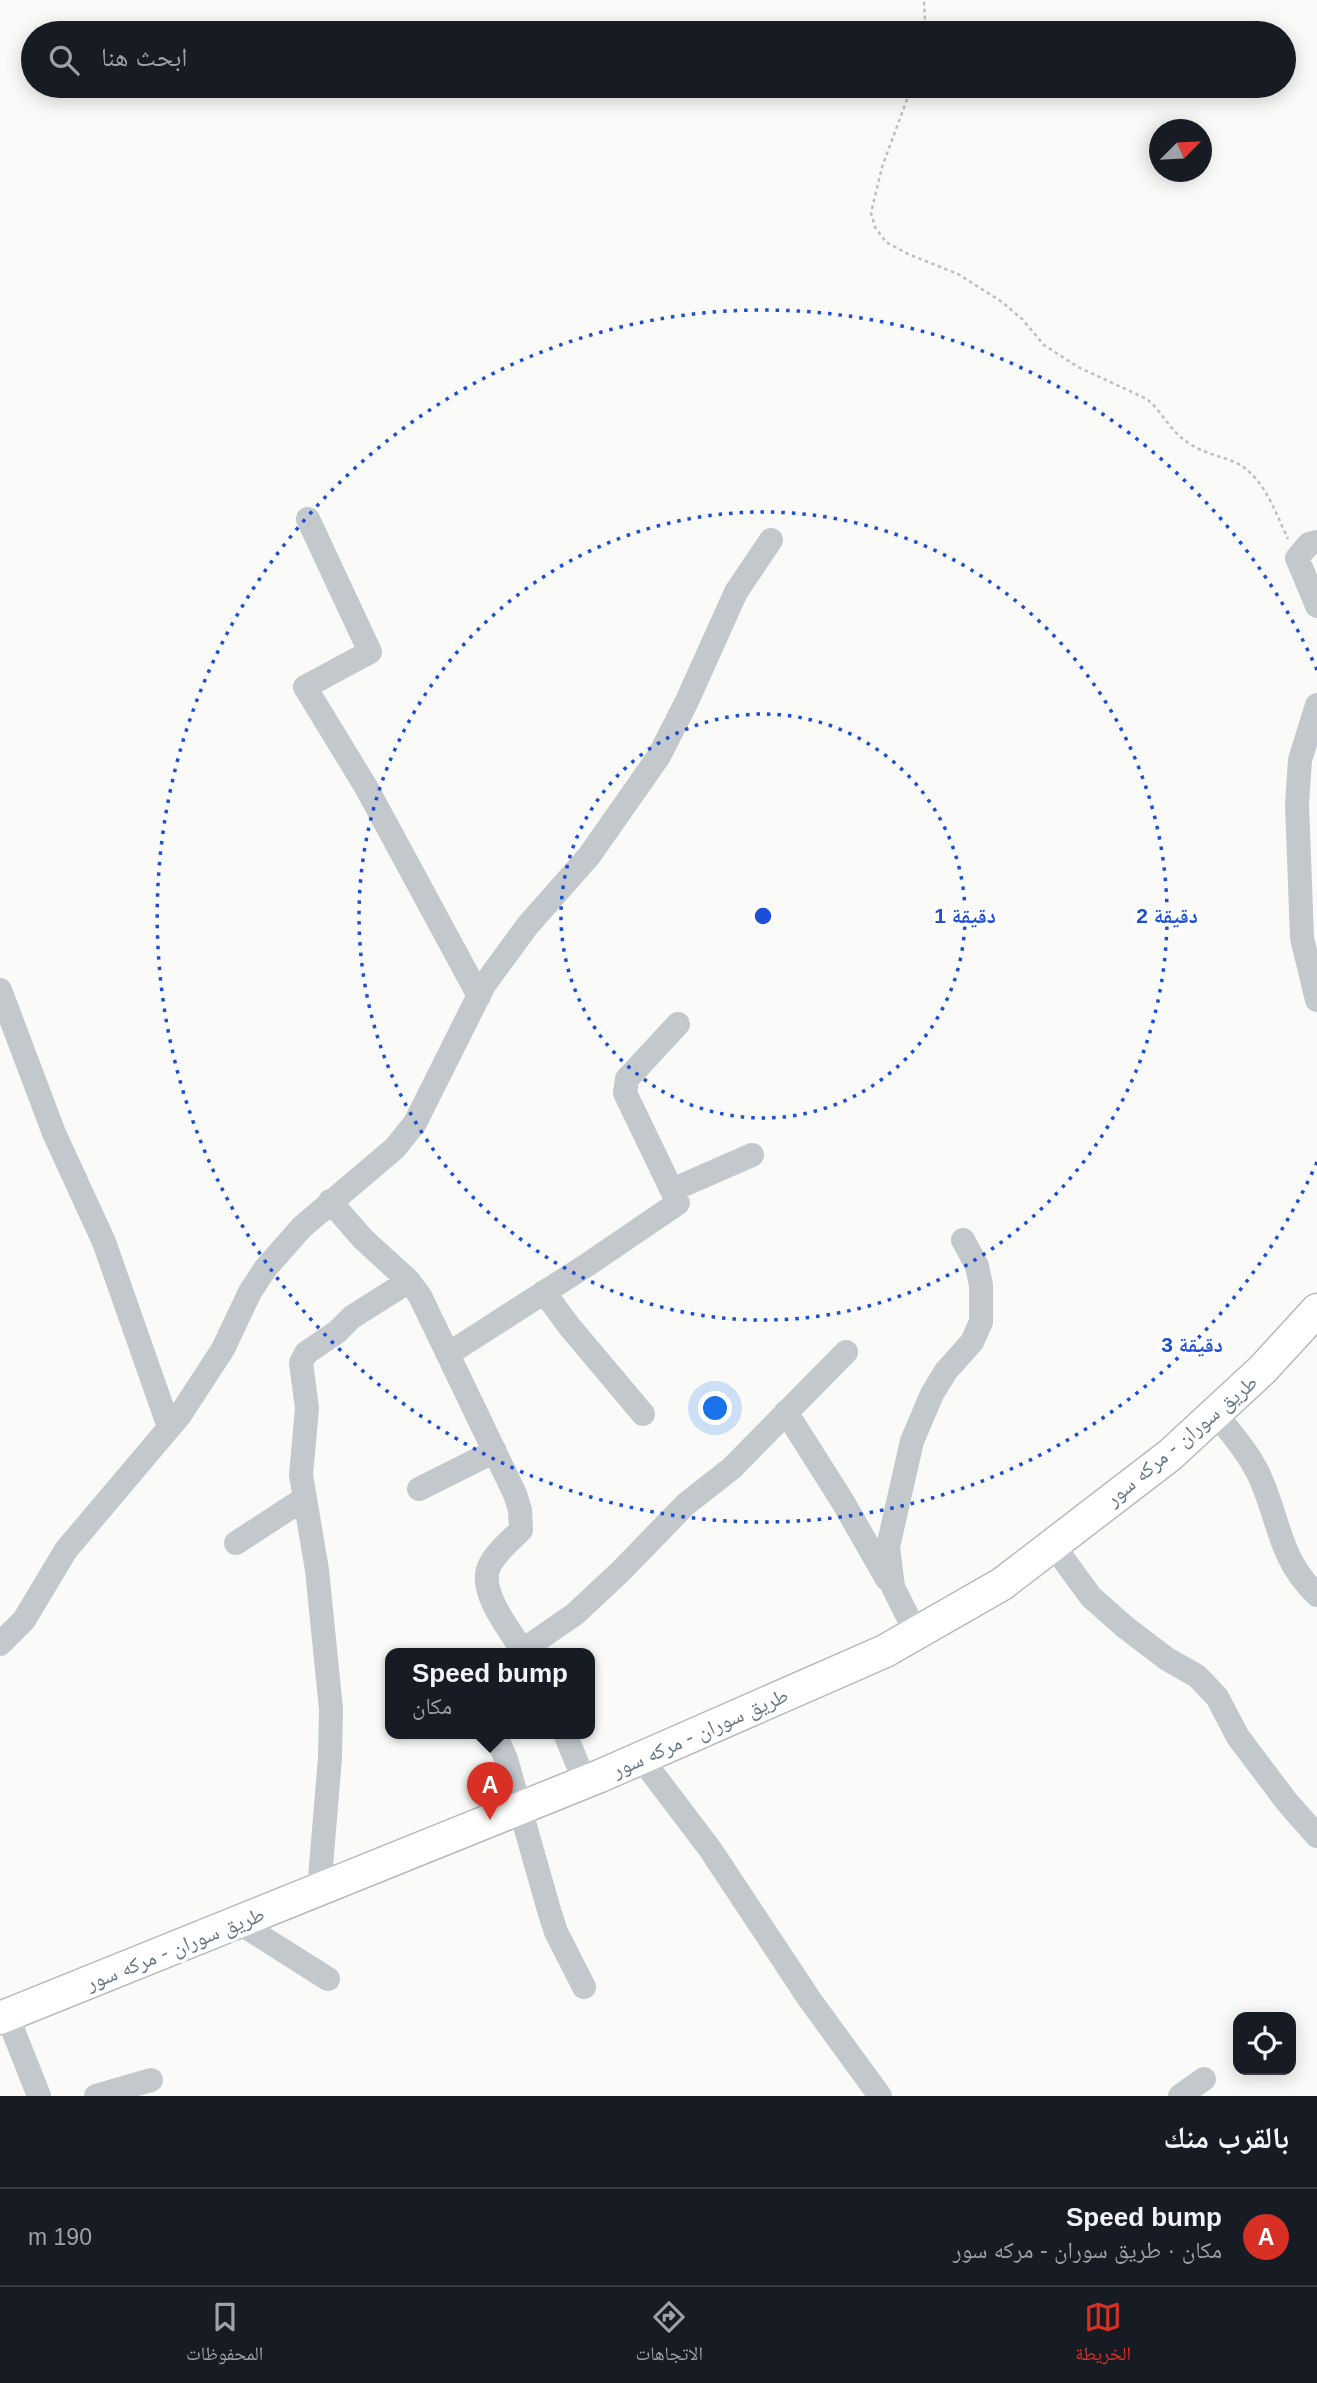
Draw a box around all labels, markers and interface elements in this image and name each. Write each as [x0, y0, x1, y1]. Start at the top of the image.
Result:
search box [21, 21, 1296, 98]
icon: search [45, 41, 83, 79]
text: ابحث هنا [101, 42, 188, 72]
north arrow [1149, 119, 1212, 182]
centre of rings [751, 904, 775, 928]
text: 1 دقيقة [934, 904, 996, 928]
text: 2 دقيقة [1136, 904, 1198, 928]
text: 3 دقيقة [1161, 1333, 1223, 1357]
street label: طريق سوران - مركه سور [1100, 1370, 1263, 1512]
your location [698, 1391, 732, 1425]
popup [385, 1648, 595, 1739]
text: Speed bump [412, 1658, 568, 1688]
street label: طريق سوران - مركه سور [607, 1683, 792, 1783]
text: مكان [412, 1693, 452, 1719]
pin: A [467, 1762, 513, 1820]
street label: طريق سوران - مركه سور [81, 1902, 268, 1997]
map controls [1233, 2012, 1296, 2075]
button: locate [1233, 2012, 1296, 2075]
text: بالقرب منك [1164, 2121, 1289, 2154]
text: Speed bump [1066, 2202, 1222, 2232]
text: 190 m [28, 2224, 92, 2250]
text: A [1258, 2224, 1274, 2250]
text: مكان · طريق سوران - مركه سور [953, 2237, 1222, 2263]
tab: المحفوظات [186, 2298, 263, 2372]
tab: الاتجاهات [635, 2298, 703, 2372]
tab: الخريطة [1075, 2298, 1131, 2372]

